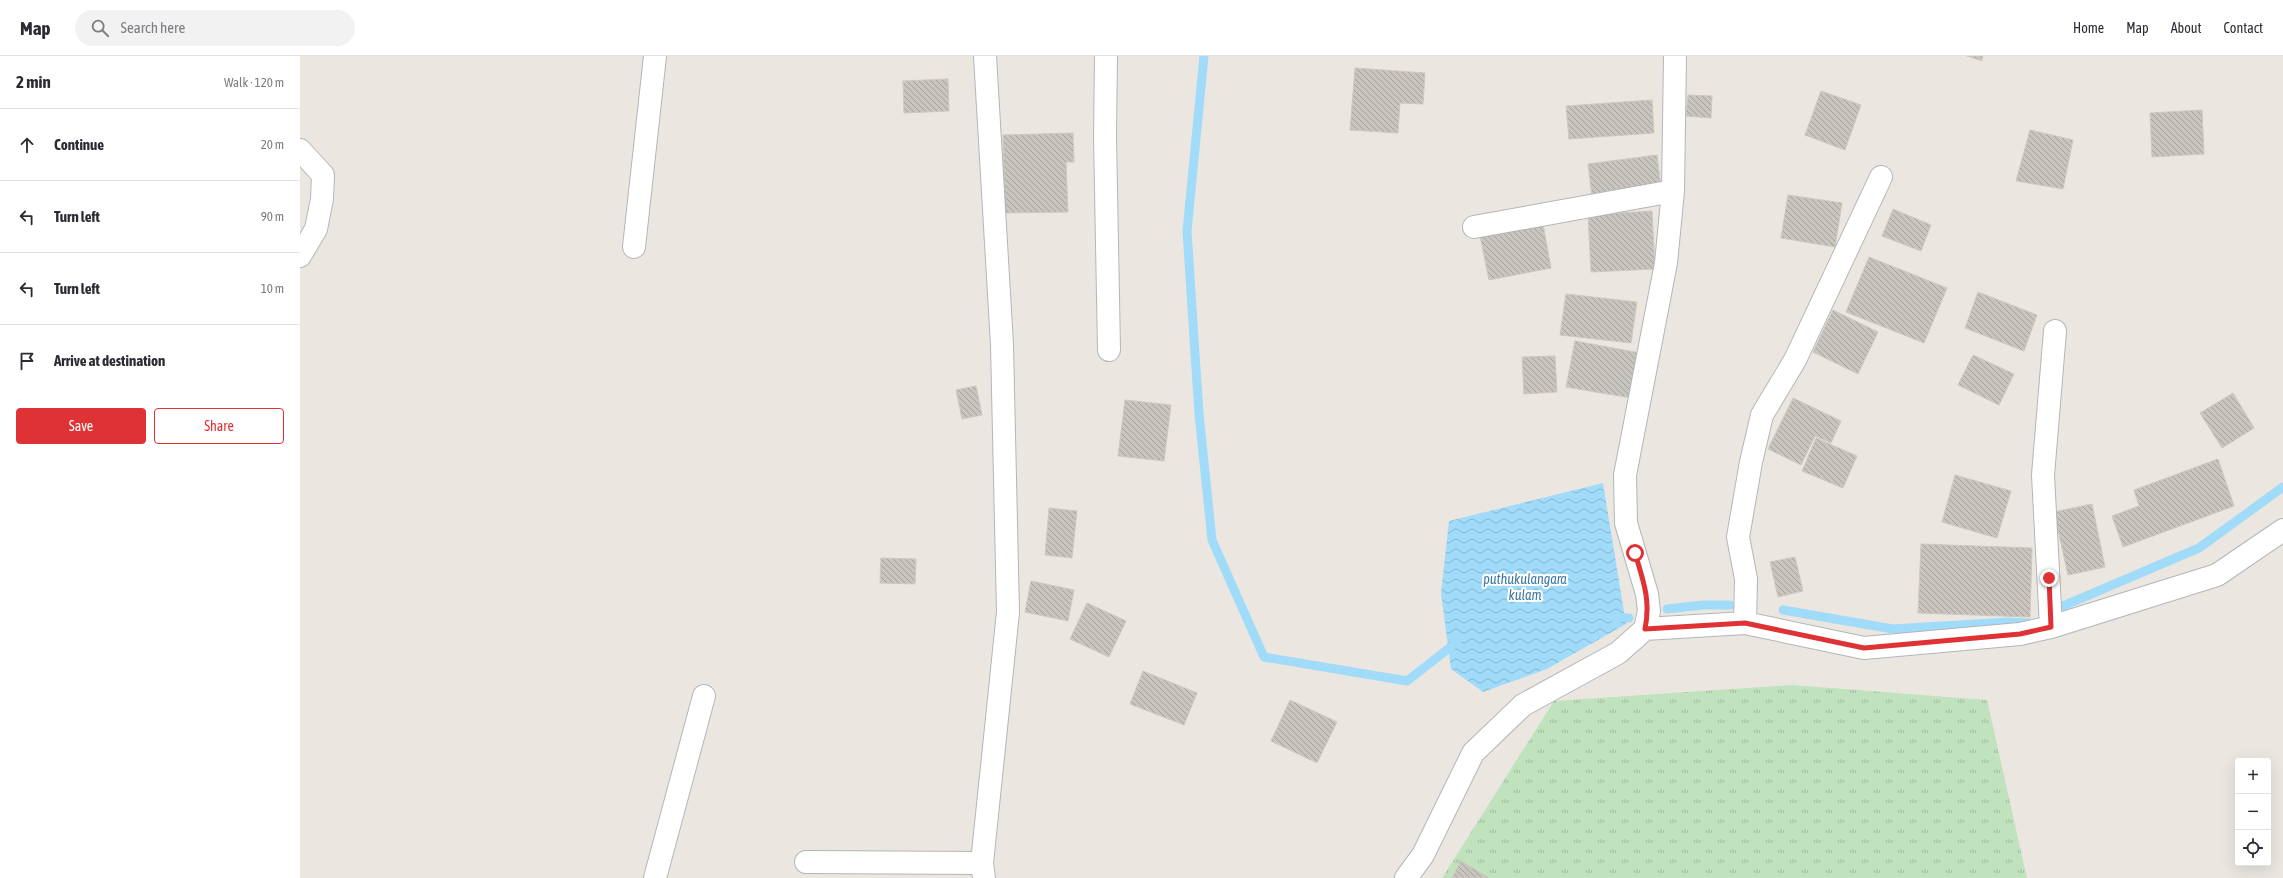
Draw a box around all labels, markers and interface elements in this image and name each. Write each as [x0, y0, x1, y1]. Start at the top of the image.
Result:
search box [75, 10, 355, 46]
text: Map [20, 17, 51, 39]
icon: search [89, 17, 111, 39]
text: Search here [121, 19, 185, 36]
text: Home [2073, 20, 2104, 36]
text: Map [2126, 20, 2149, 36]
text: About [2171, 20, 2202, 36]
text: Contact [2224, 20, 2263, 36]
text: 2 min [16, 72, 51, 92]
text: Walk · 120 m [224, 75, 284, 90]
icon: ahead [16, 134, 38, 156]
text: Continue [54, 136, 104, 153]
text: 20 m [261, 137, 284, 152]
icon: left [16, 206, 38, 228]
text: Turn left [54, 208, 100, 225]
text: 90 m [261, 209, 284, 224]
icon: left [16, 278, 38, 300]
text: Turn left [54, 280, 100, 297]
text: 10 m [261, 281, 284, 296]
icon: arrive [16, 350, 38, 372]
text: Arrive at destination [54, 352, 165, 369]
button: Save [16, 408, 146, 444]
button: Share [154, 408, 284, 444]
route start [1626, 544, 1644, 562]
route end [2040, 569, 2058, 587]
water label: puthukulangara kulam [1483, 571, 1567, 603]
map controls [2235, 758, 2271, 866]
button: + [2235, 758, 2271, 794]
button: − [2235, 794, 2271, 830]
button: locate [2235, 830, 2271, 866]

